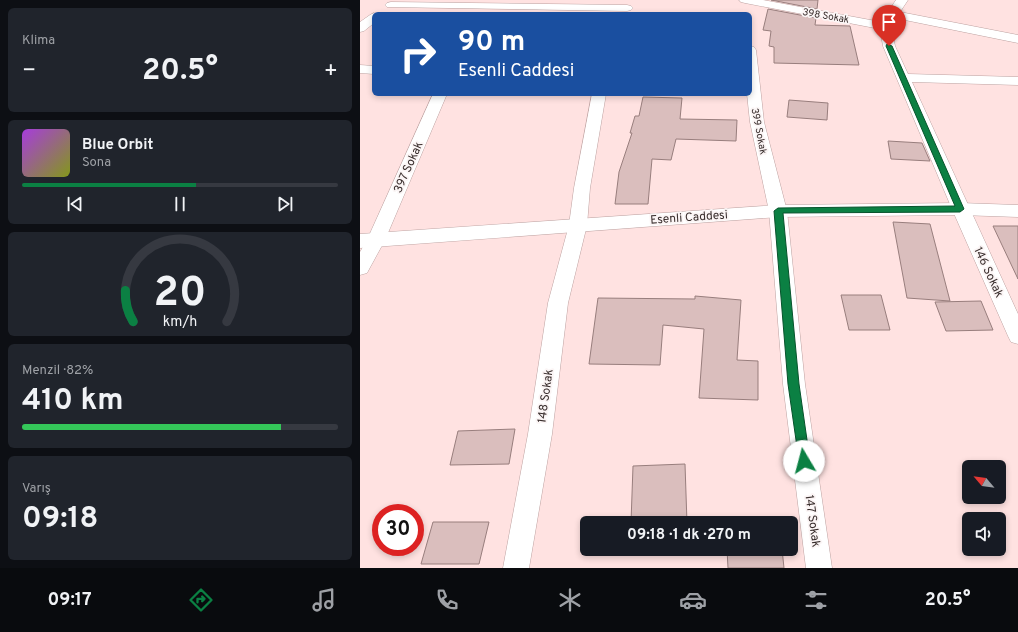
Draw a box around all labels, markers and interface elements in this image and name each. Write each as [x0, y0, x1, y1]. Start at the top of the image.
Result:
pin [872, 5, 906, 46]
street label: 398 Sokak [801, 6, 850, 27]
icon: arrive [878, 11, 900, 33]
text: 90 m [458, 25, 525, 61]
icon: right [392, 28, 444, 80]
text: Klima [22, 33, 55, 49]
text: 20.5° [142, 53, 218, 90]
text: − [22, 58, 36, 85]
text: + [324, 58, 338, 85]
text: Esenli Caddesi [458, 60, 574, 83]
street label: 399 Sokak [748, 107, 769, 156]
text: Blue Orbit [82, 136, 153, 155]
street label: 397 Sokak [390, 139, 427, 196]
text: Sona [82, 155, 111, 171]
icon: previous [64, 193, 86, 215]
icon: pause [169, 193, 191, 215]
icon: next [274, 193, 296, 215]
street label: Esenli Caddesi [650, 207, 728, 229]
street label: 146 Sokak [969, 245, 1007, 300]
text: 20 [154, 268, 206, 321]
text: km/h [163, 313, 197, 331]
text: Menzil · 82% [22, 363, 93, 379]
street label: 148 Sokak [534, 368, 558, 424]
text: 410 km [22, 383, 124, 420]
position arrow [783, 440, 825, 482]
north arrow [962, 460, 1006, 504]
map controls [962, 460, 1006, 556]
text: Varış [22, 481, 51, 497]
street label: 147 Sokak [800, 494, 824, 548]
text: 09:18 [22, 501, 98, 538]
speed limit sign: 30 [372, 504, 424, 556]
button: sound [962, 512, 1006, 556]
text: 09:18 · 1 dk · 270 m [627, 526, 751, 545]
icon: directions [187, 586, 215, 614]
icon: music [310, 586, 338, 614]
icon: phone [433, 586, 461, 614]
icon: climate [556, 586, 584, 614]
icon: car [679, 586, 707, 614]
icon: filters [802, 586, 830, 614]
text: 09:17 [48, 589, 92, 612]
text: 20.5° [925, 589, 970, 612]

